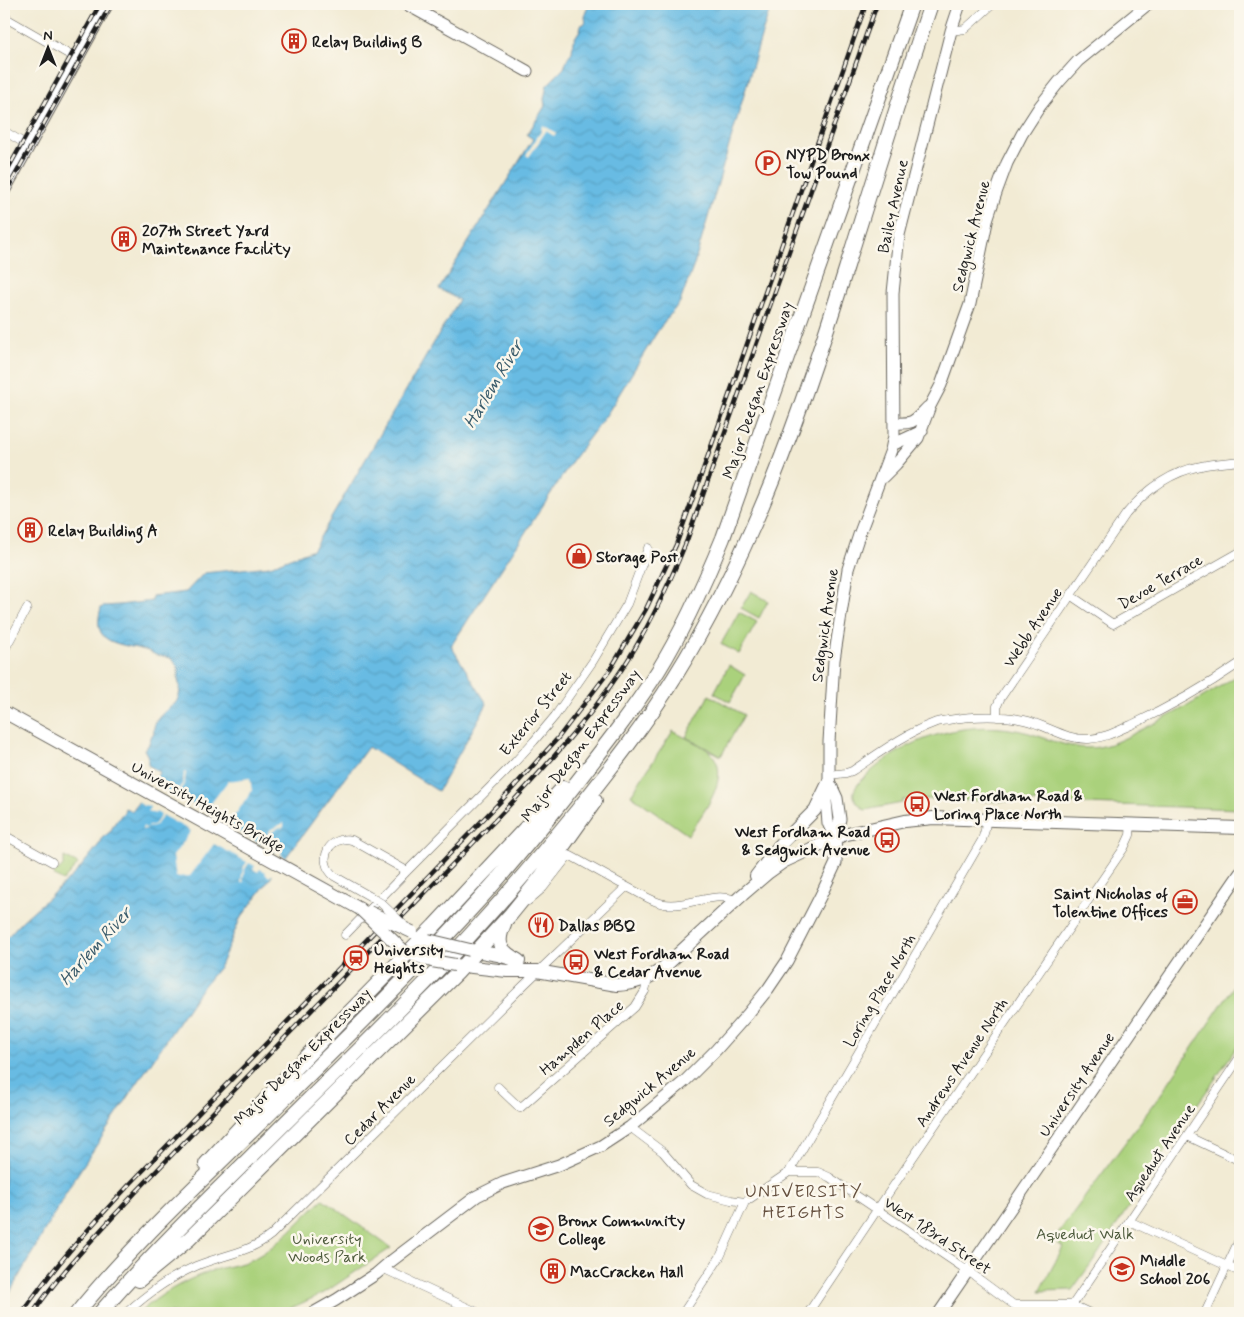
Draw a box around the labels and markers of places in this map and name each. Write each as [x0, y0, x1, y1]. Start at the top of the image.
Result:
building icon: Relay Building B [281, 28, 307, 54]
place label: Relay Building B [312, 32, 423, 55]
place label: NYPD Bronx Tow Pound [786, 145, 870, 184]
parking icon: NYPD Bronx Tow Pound [755, 150, 781, 176]
place label: 207th Street Yard Maintenance Facility [142, 221, 291, 260]
building icon: 207th Street Yard Maintenance Facility [111, 226, 137, 252]
building icon: Relay Building A [17, 517, 43, 543]
place label: Relay Building A [48, 521, 158, 544]
shop icon: Storage Post [566, 543, 592, 569]
place label: Storage Post [596, 547, 679, 569]
place label: West Fordham Road & Loring Place North [933, 786, 1083, 826]
bus stop icon: West Fordham Road & Loring Place North [904, 791, 930, 817]
place label: West Fordham Road & Sedgwick Avenue [734, 822, 870, 863]
bus stop icon: West Fordham Road & Sedgwick Avenue [874, 827, 900, 853]
place label: Saint Nicholas of Tolentine Offices [1052, 884, 1169, 923]
office icon: Saint Nicholas of Tolentine Offices [1172, 889, 1198, 915]
restaurant icon: Dallas BBQ [528, 912, 554, 938]
place label: Dallas BBQ [558, 916, 636, 937]
place label: University Heights [374, 940, 444, 980]
place label: West Fordham Road & Cedar Avenue [593, 944, 729, 983]
station icon: University Heights [343, 945, 369, 971]
bus stop icon: West Fordham Road & Cedar Avenue [563, 949, 589, 975]
place label: Bronx Community College [558, 1211, 685, 1251]
school or university icon: Bronx Community College [528, 1216, 554, 1242]
place label: Middle School 206 [1140, 1251, 1211, 1290]
school or university icon: Middle School 206 [1109, 1256, 1135, 1282]
building icon: MacCracken Hall [540, 1258, 566, 1284]
place label: MacCracken Hall [570, 1262, 684, 1283]

